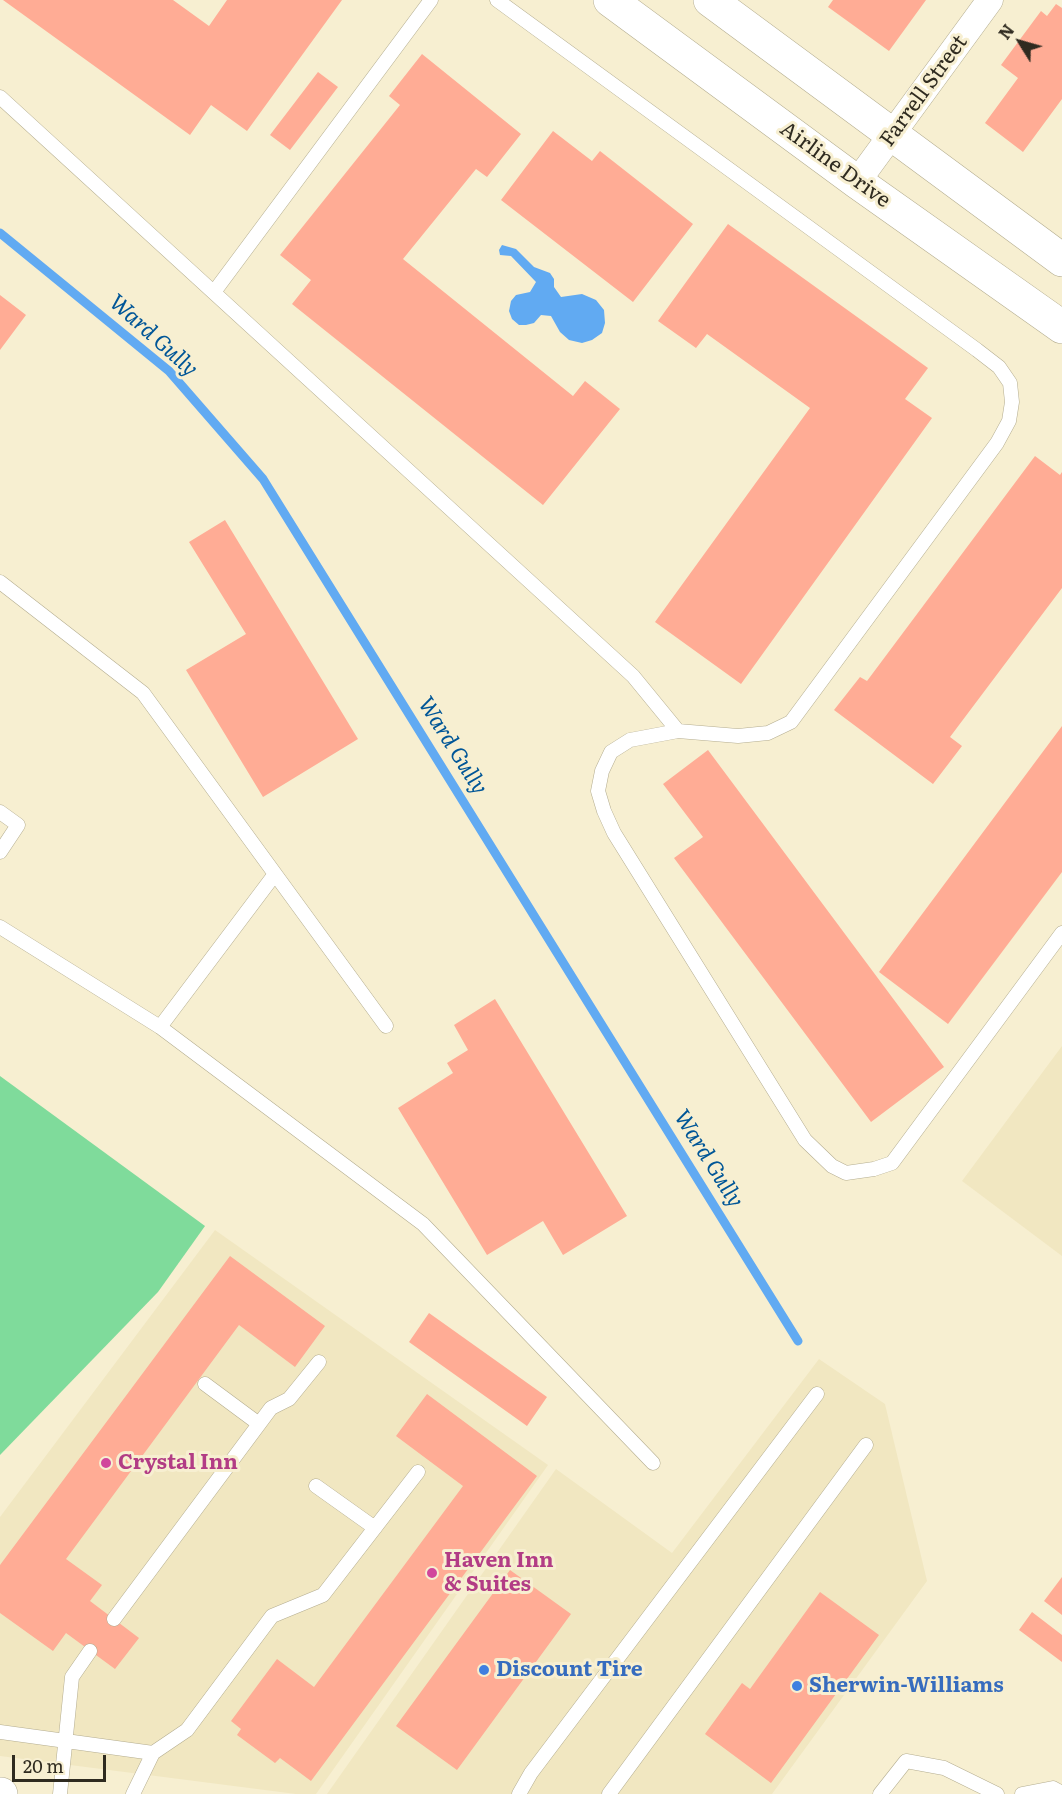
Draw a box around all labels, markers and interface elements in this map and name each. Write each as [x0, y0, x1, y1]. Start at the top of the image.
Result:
north arrow [990, 12, 1050, 72]
text: N [992, 19, 1019, 44]
street label: Farrell Street [875, 30, 973, 152]
street label: Airline Drive [775, 117, 895, 213]
water label: Ward Gully [103, 289, 203, 383]
water label: Ward Gully [412, 692, 492, 800]
water label: Ward Gully [668, 1105, 748, 1213]
place label: Crystal Inn [118, 1450, 238, 1476]
marker: Crystal Inn [99, 1456, 113, 1470]
place label: Haven Inn & Suites [444, 1548, 554, 1598]
marker: Haven Inn & Suites [425, 1566, 439, 1580]
place label: Discount Tire [496, 1657, 643, 1683]
marker: Discount Tire [477, 1663, 491, 1677]
place label: Sherwin-Williams [809, 1673, 1004, 1699]
marker: Sherwin-Williams [790, 1679, 804, 1693]
scale bar [15, 1743, 110, 1781]
text: 20 m [23, 1752, 64, 1779]

